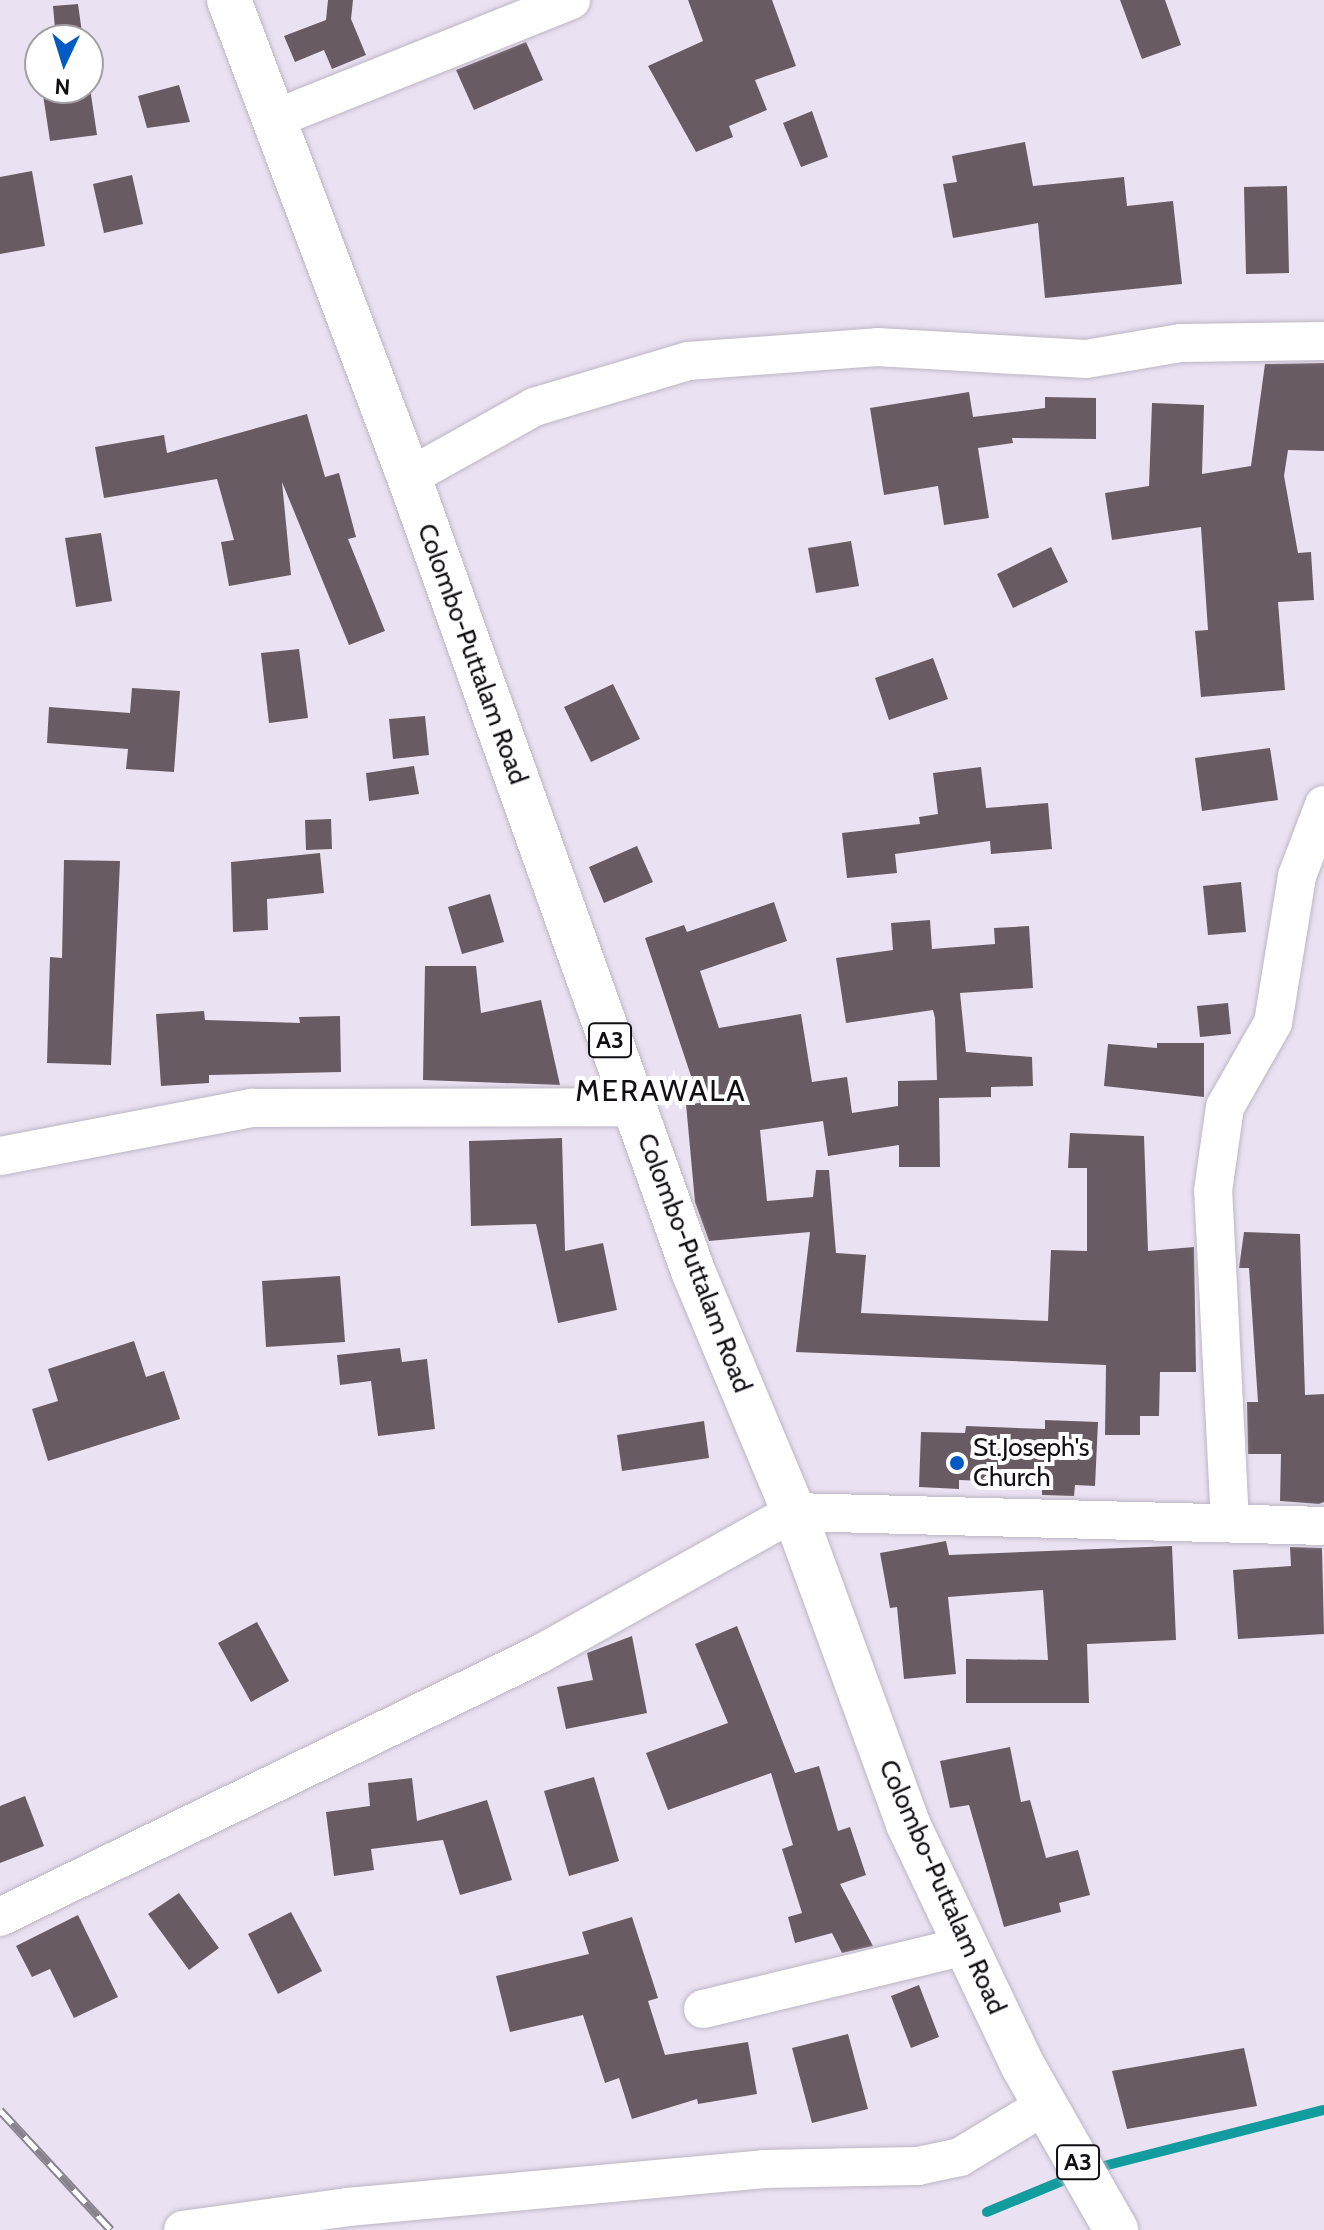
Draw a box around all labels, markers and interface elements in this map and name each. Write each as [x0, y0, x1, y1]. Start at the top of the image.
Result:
north arrow [24, 24, 104, 104]
text: N [54, 72, 71, 100]
street label: Colombo-Puttalam Road [410, 520, 534, 788]
road number: A3 [588, 1020, 632, 1060]
district label: MERAWALA [575, 1073, 747, 1109]
street label: Colombo-Puttalam Road [630, 1129, 758, 1397]
place label: St.Joseph's Church [973, 1432, 1090, 1494]
marker: St.Joseph's Church [948, 1454, 966, 1472]
street label: Colombo-Puttalam Road [872, 1755, 1012, 2019]
road number: A3 [1056, 2142, 1100, 2182]

